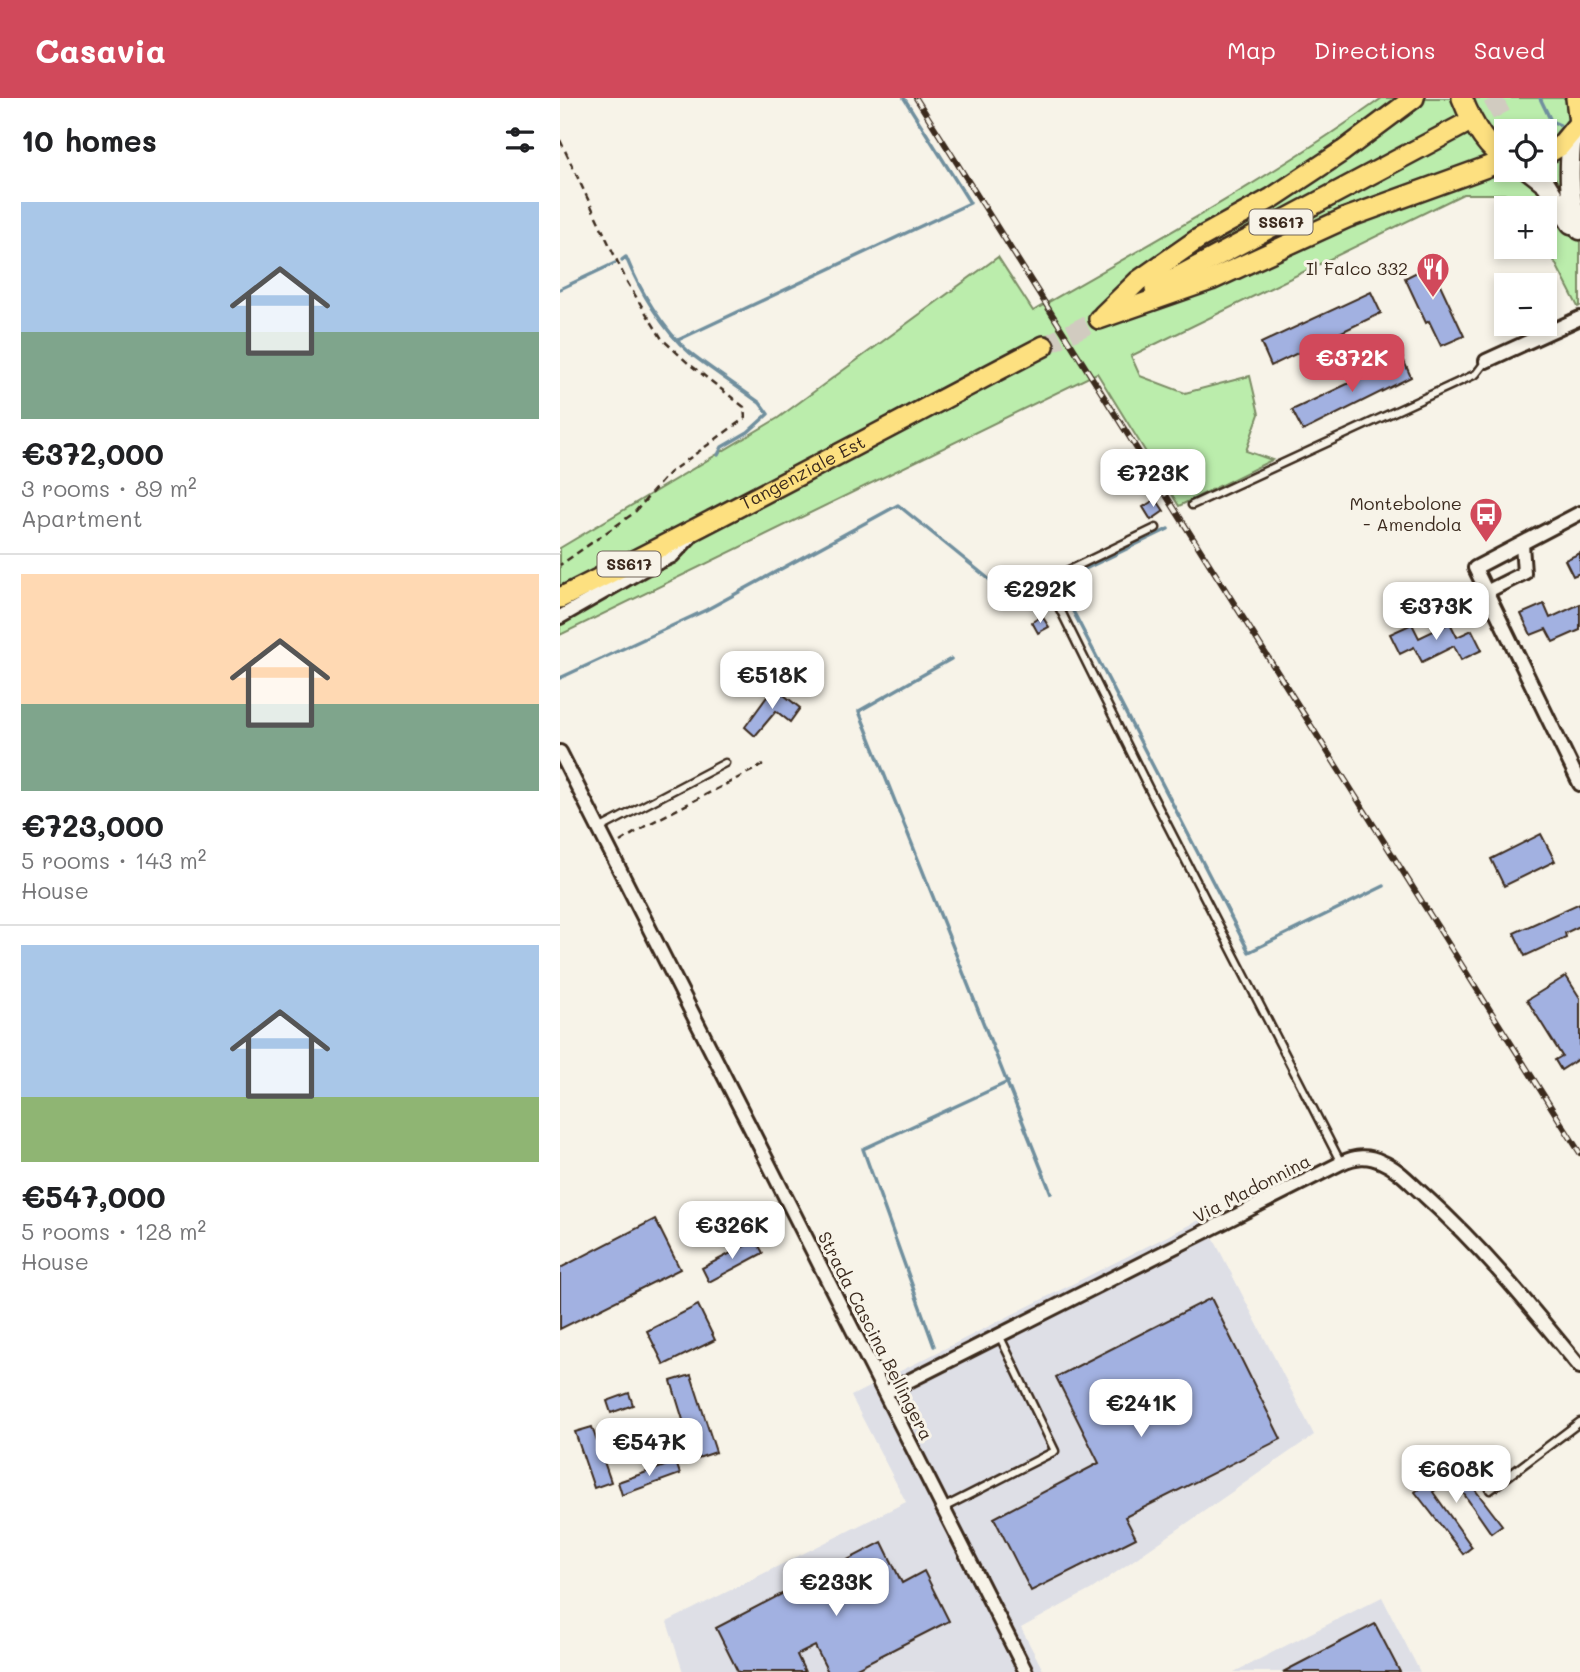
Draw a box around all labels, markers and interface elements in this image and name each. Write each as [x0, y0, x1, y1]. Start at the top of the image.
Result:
text: Casavia [35, 28, 166, 71]
text: Map [1227, 34, 1276, 65]
text: Directions [1314, 34, 1436, 65]
text: Saved [1474, 34, 1545, 65]
map controls [1494, 119, 1557, 336]
button: locate [1494, 119, 1557, 182]
text: 10 homes [21, 120, 157, 160]
icon: filters [501, 121, 539, 159]
button: + [1494, 196, 1557, 259]
road number: SS617 [1250, 210, 1312, 234]
icon: home [217, 248, 343, 374]
restaurant icon: Il Falco 332 [1414, 250, 1452, 299]
place label: Il Falco 332 [1306, 256, 1408, 280]
button: − [1494, 273, 1557, 336]
pin: €372K [1303, 334, 1401, 394]
text: €372K [1315, 342, 1389, 372]
street label: Tangenziale Est [736, 429, 869, 515]
text: €372,000 [21, 433, 164, 473]
pin: €723K [1104, 450, 1202, 509]
text: €723K [1116, 457, 1190, 487]
text: 3 rooms · 89 m² [21, 473, 197, 503]
place label: Montebolone - Amendola [1350, 491, 1462, 536]
bus stop icon: Montebolone - Amendola [1467, 495, 1505, 544]
text: Apartment [21, 503, 143, 533]
road number: SS617 [598, 551, 660, 576]
pin: €292K [991, 566, 1089, 625]
text: €292K [1003, 573, 1077, 603]
pin: €373K [1387, 582, 1485, 642]
text: €373K [1399, 590, 1473, 620]
icon: home [217, 620, 343, 746]
pin: €518K [723, 652, 821, 711]
text: €518K [736, 659, 808, 689]
text: €723,000 [21, 805, 164, 845]
text: 5 rooms · 143 m² [21, 845, 207, 875]
text: House [21, 875, 89, 905]
icon: home [217, 991, 343, 1117]
street label: Via Madonnina [1189, 1148, 1314, 1228]
text: €547,000 [21, 1176, 166, 1216]
pin: €326K [683, 1202, 781, 1261]
text: €326K [695, 1209, 769, 1239]
text: 5 rooms · 128 m² [21, 1216, 206, 1246]
street label: Strada Cascina Bellingera [813, 1227, 939, 1444]
text: House [21, 1246, 89, 1276]
pin: €241K [1092, 1380, 1190, 1439]
text: €241K [1105, 1387, 1177, 1417]
pin: €547K [600, 1418, 698, 1478]
text: €547K [612, 1426, 686, 1456]
pin: €608K [1407, 1446, 1505, 1505]
text: €608K [1418, 1453, 1494, 1483]
pin: €233K [787, 1558, 885, 1618]
text: €233K [799, 1566, 873, 1596]

